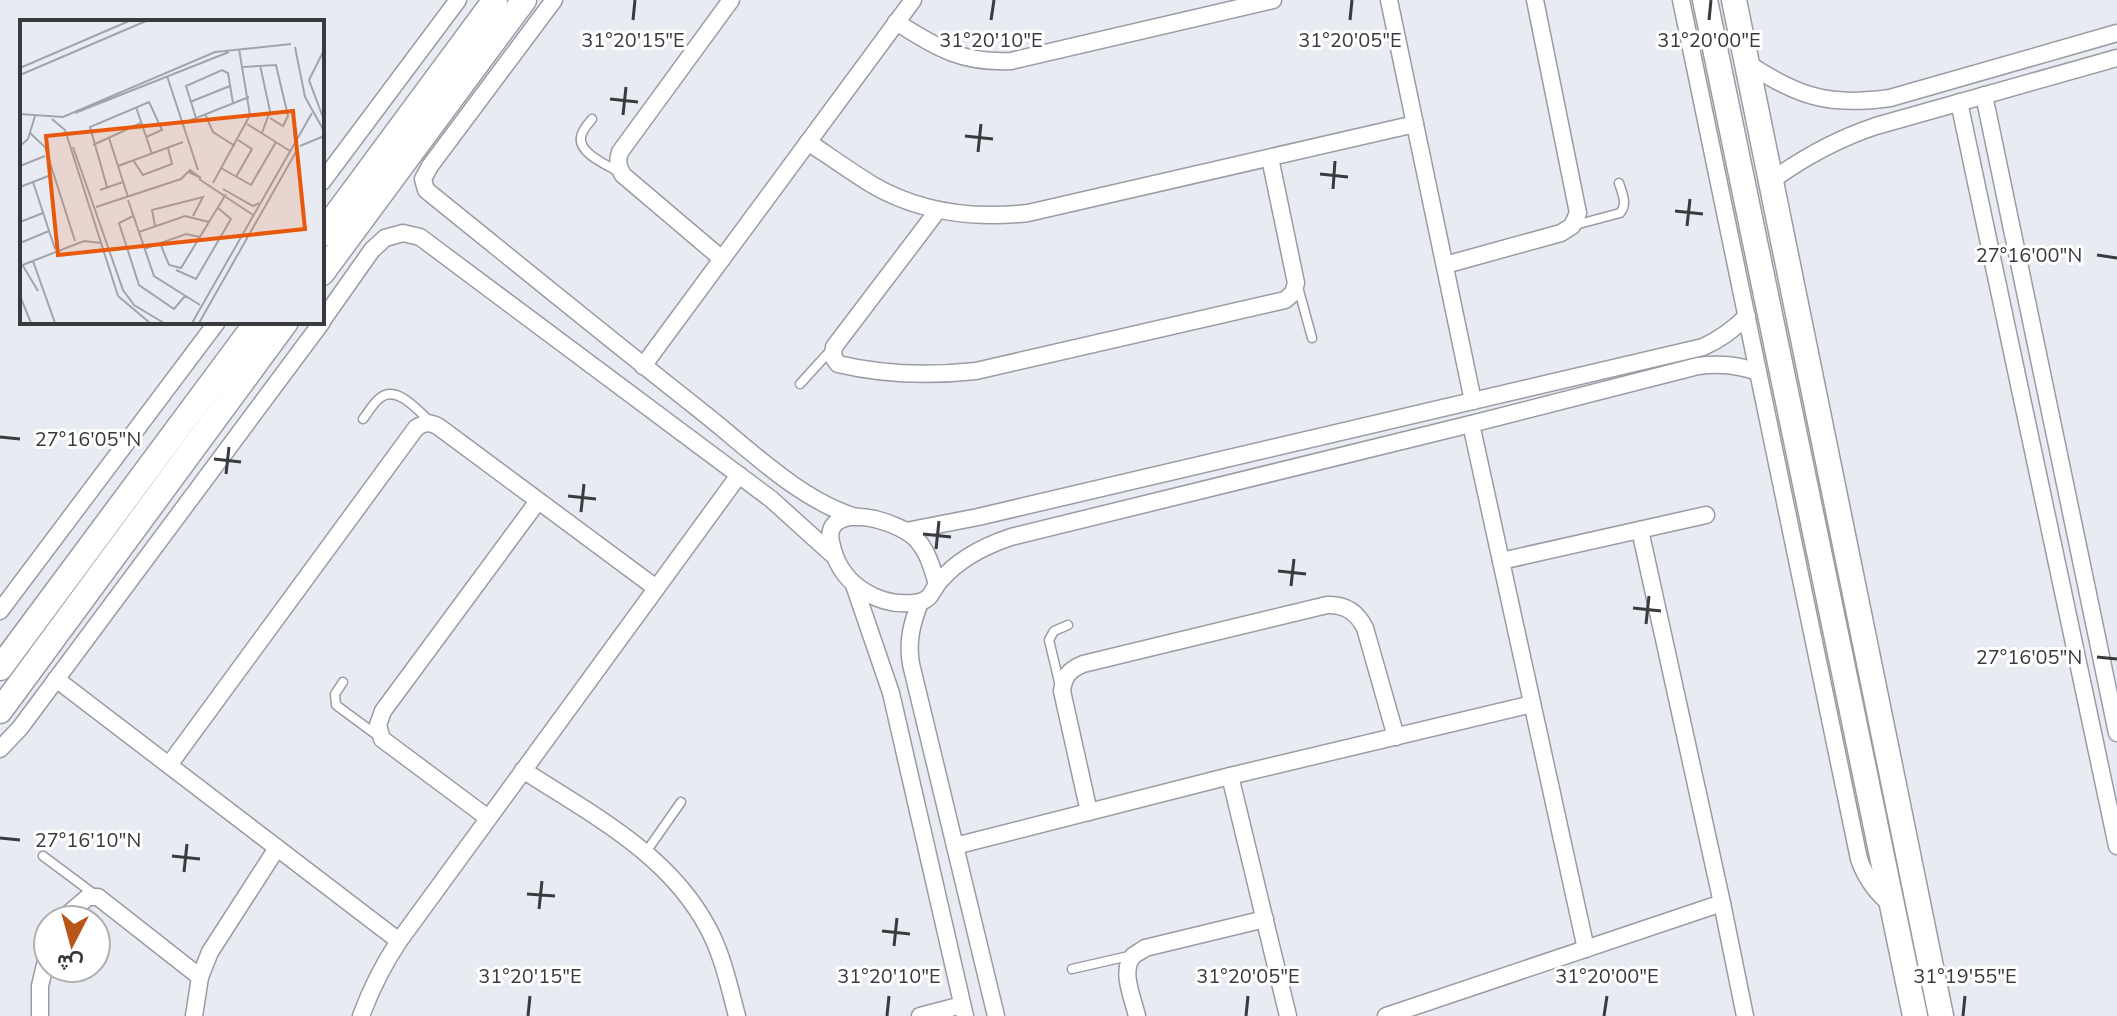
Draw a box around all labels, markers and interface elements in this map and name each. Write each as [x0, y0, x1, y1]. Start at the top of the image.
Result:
inset map [20, 20, 324, 324]
text: 31°20'15"E [581, 27, 685, 54]
text: 31°20'10"E [939, 27, 1043, 54]
text: 31°20'05"E [1298, 27, 1402, 54]
text: 31°20'00"E [1657, 27, 1761, 54]
text: 27°16'00"N [1976, 242, 2082, 269]
text: 27°16'05"N [35, 426, 141, 453]
text: 27°16'05"N [1976, 644, 2082, 671]
text: 27°16'10"N [35, 827, 141, 854]
north arrow [32, 904, 112, 984]
text: ش [55, 947, 85, 979]
text: 31°20'15"E [478, 963, 582, 990]
text: 31°20'10"E [837, 963, 941, 990]
text: 31°20'05"E [1196, 963, 1300, 990]
text: 31°20'00"E [1555, 963, 1659, 990]
text: 31°19'55"E [1913, 963, 2017, 990]

